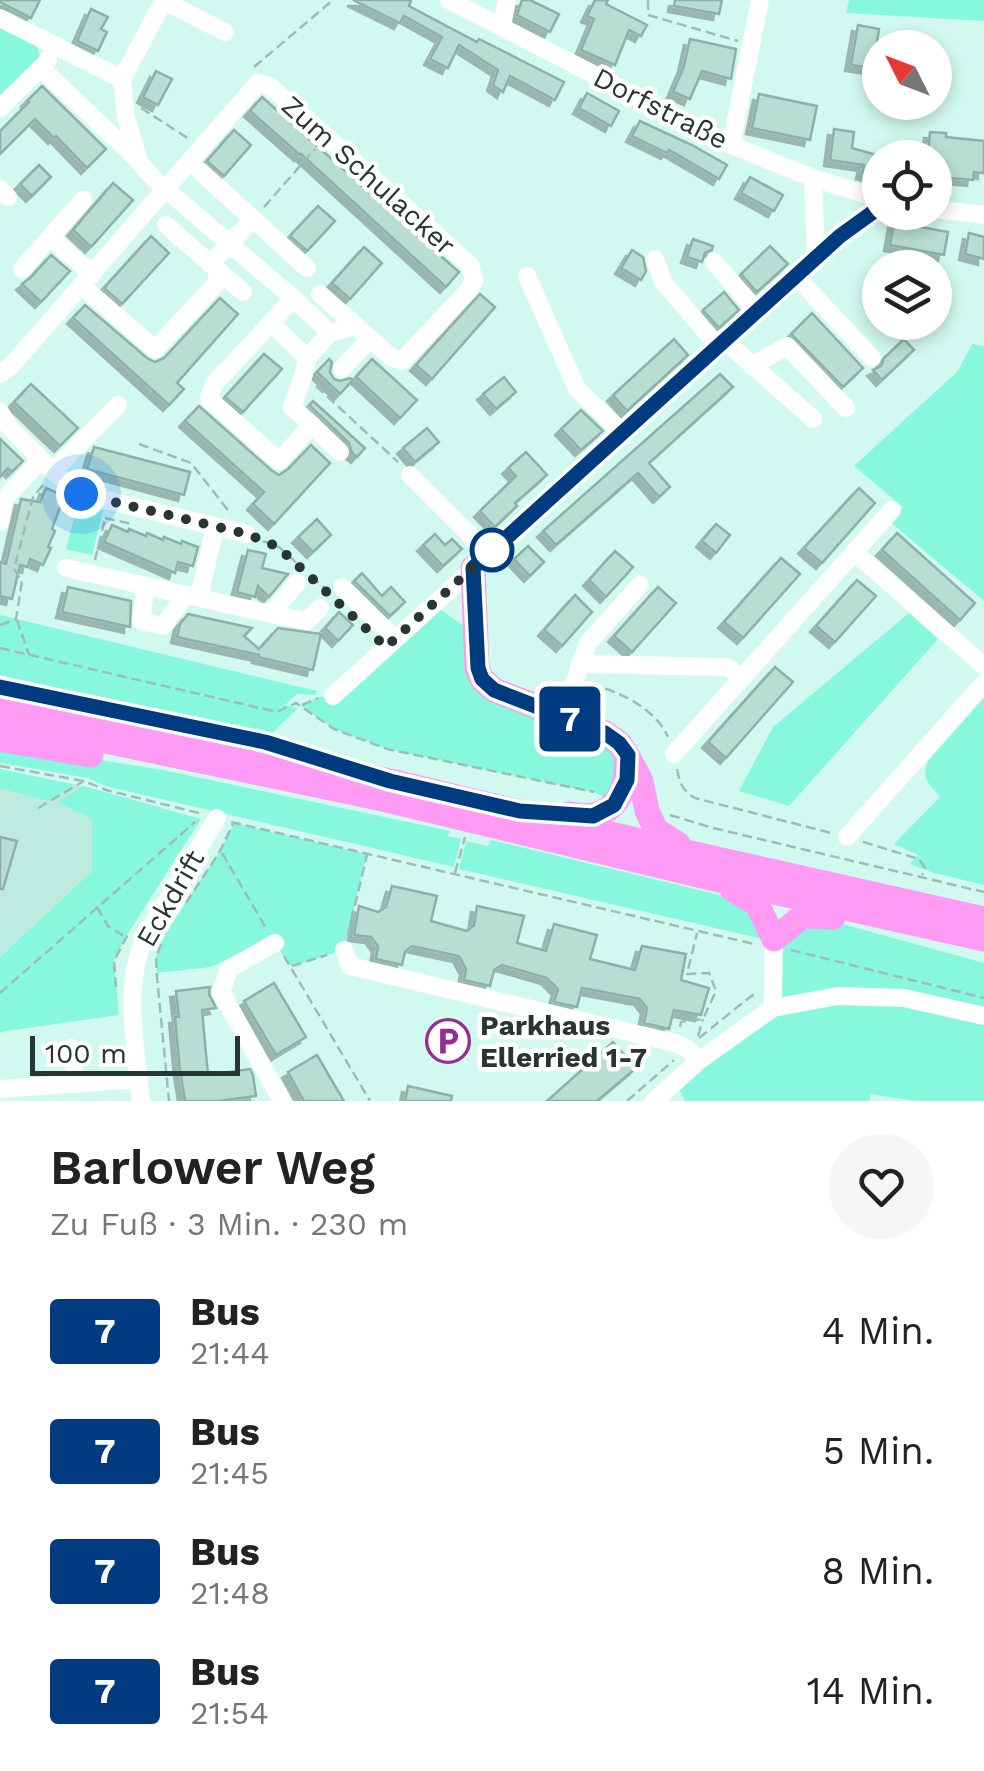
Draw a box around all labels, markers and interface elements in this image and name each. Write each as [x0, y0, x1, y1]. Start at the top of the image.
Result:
north arrow [862, 30, 952, 120]
map controls [862, 30, 952, 340]
street label: Dorfstraße [588, 61, 733, 156]
street label: Zum Schulacker [275, 89, 462, 262]
button: locate [862, 140, 952, 230]
button: layers [862, 250, 952, 340]
your location [56, 469, 106, 519]
unlabelled marker [471, 529, 513, 571]
line badge: 7 [538, 686, 602, 752]
text: 7 [559, 698, 581, 740]
street label: Eckdrift [130, 844, 211, 952]
place label: Parkhaus Ellerried 1-7 [480, 1009, 647, 1074]
parking icon: Parkhaus Ellerried 1-7 [425, 1018, 471, 1064]
scale bar [30, 1031, 240, 1076]
text: 100 m [45, 1037, 127, 1070]
button: heart [829, 1134, 934, 1239]
text: Barlower Weg [50, 1139, 375, 1196]
text: Zu Fuß · 3 Min. · 230 m [50, 1205, 408, 1243]
text: Bus [190, 1290, 260, 1334]
text: 4 Min. [822, 1309, 934, 1353]
text: 7 [94, 1310, 116, 1352]
text: 21:44 [190, 1334, 270, 1372]
text: Bus [190, 1410, 260, 1454]
text: 5 Min. [823, 1429, 934, 1473]
text: 7 [94, 1430, 116, 1472]
text: 21:45 [190, 1454, 269, 1492]
text: Bus [190, 1530, 260, 1574]
text: 8 Min. [821, 1549, 934, 1593]
text: 7 [94, 1550, 116, 1592]
text: 21:48 [190, 1574, 270, 1612]
text: Bus [190, 1650, 260, 1694]
text: 14 Min. [807, 1669, 934, 1713]
text: 7 [94, 1670, 116, 1712]
text: 21:54 [190, 1694, 269, 1732]

